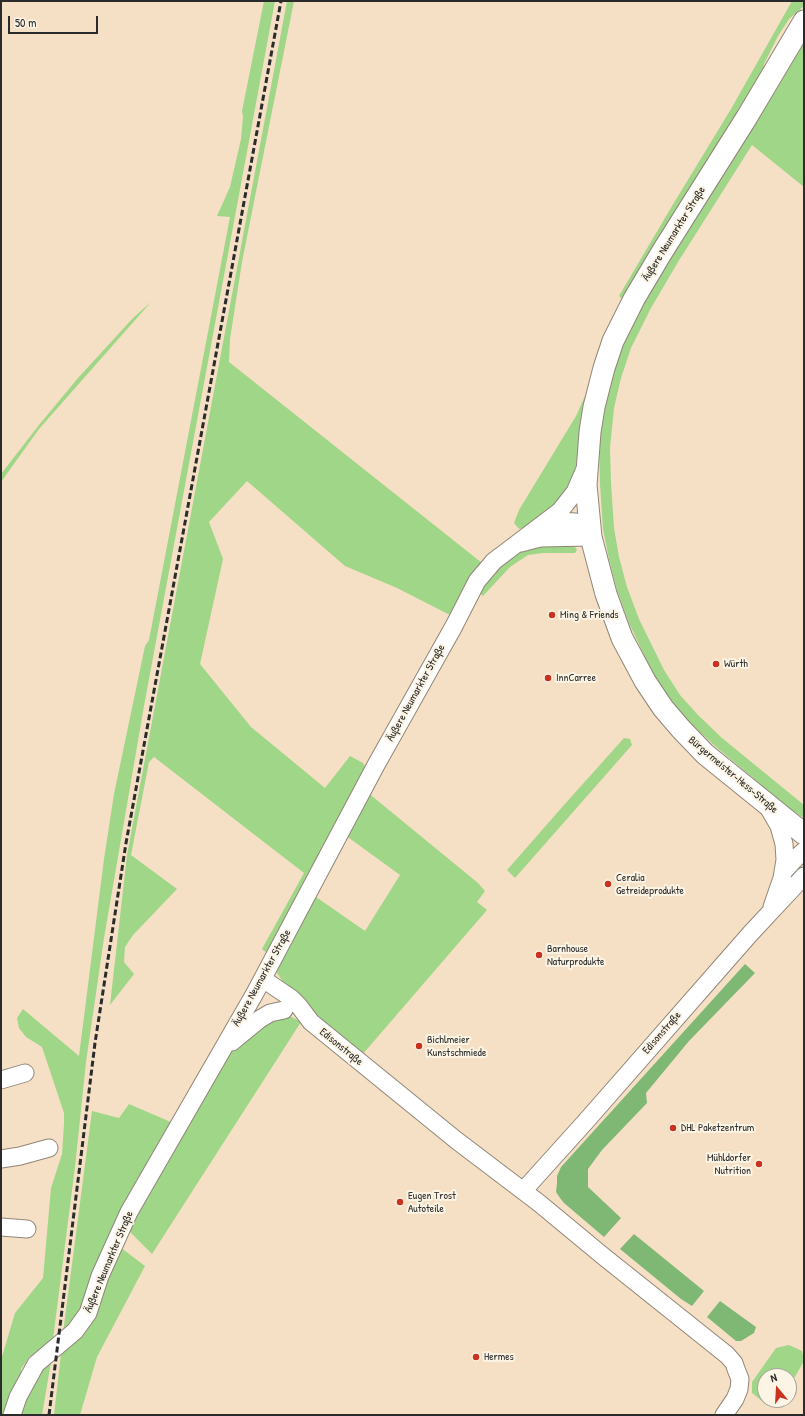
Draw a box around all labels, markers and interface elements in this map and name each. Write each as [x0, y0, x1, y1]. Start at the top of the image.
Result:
scale bar [10, 8, 100, 34]
text: 50 m [15, 14, 36, 31]
street label: Äußere Neumarkter Straße [640, 184, 708, 284]
place label: Ming & Friends [560, 608, 618, 622]
marker: Ming & Friends [547, 610, 557, 620]
street label: Äußere Neumarkter Straße [384, 642, 448, 744]
place label: Würth [724, 657, 748, 671]
marker: Würth [711, 659, 721, 669]
place label: InnCarree [556, 671, 596, 685]
marker: InnCarree [543, 673, 553, 683]
street label: Bürgermeister-Hess-Straße [685, 734, 781, 816]
place label: Ceralia Getreideprodukte [616, 871, 684, 897]
marker: Ceralia Getreideprodukte [603, 879, 613, 889]
street label: Äußere Neumarkter Straße [230, 927, 294, 1029]
place label: Barnhouse Naturprodukte [547, 942, 604, 968]
marker: Barnhouse Naturprodukte [534, 950, 544, 960]
street label: Edisonstraße [640, 1009, 684, 1057]
street label: Edisonstraße [317, 1026, 365, 1068]
place label: Bichlmeier Kunstschmiede [427, 1033, 486, 1059]
marker: Bichlmeier Kunstschmiede [414, 1041, 424, 1051]
place label: DHL Paketzentrum [681, 1121, 754, 1135]
marker: DHL Paketzentrum [668, 1123, 678, 1133]
place label: Mühldorfer Nutrition [707, 1151, 751, 1177]
marker: Mühldorfer Nutrition [754, 1159, 764, 1169]
place label: Eugen Trost Autoteile [408, 1189, 456, 1215]
marker: Eugen Trost Autoteile [395, 1197, 405, 1207]
street label: Äußere Neumarkter Straße [82, 1209, 136, 1315]
place label: Hermes [484, 1350, 514, 1364]
marker: Hermes [471, 1352, 481, 1362]
north arrow [757, 1368, 797, 1408]
text: N [769, 1370, 779, 1385]

